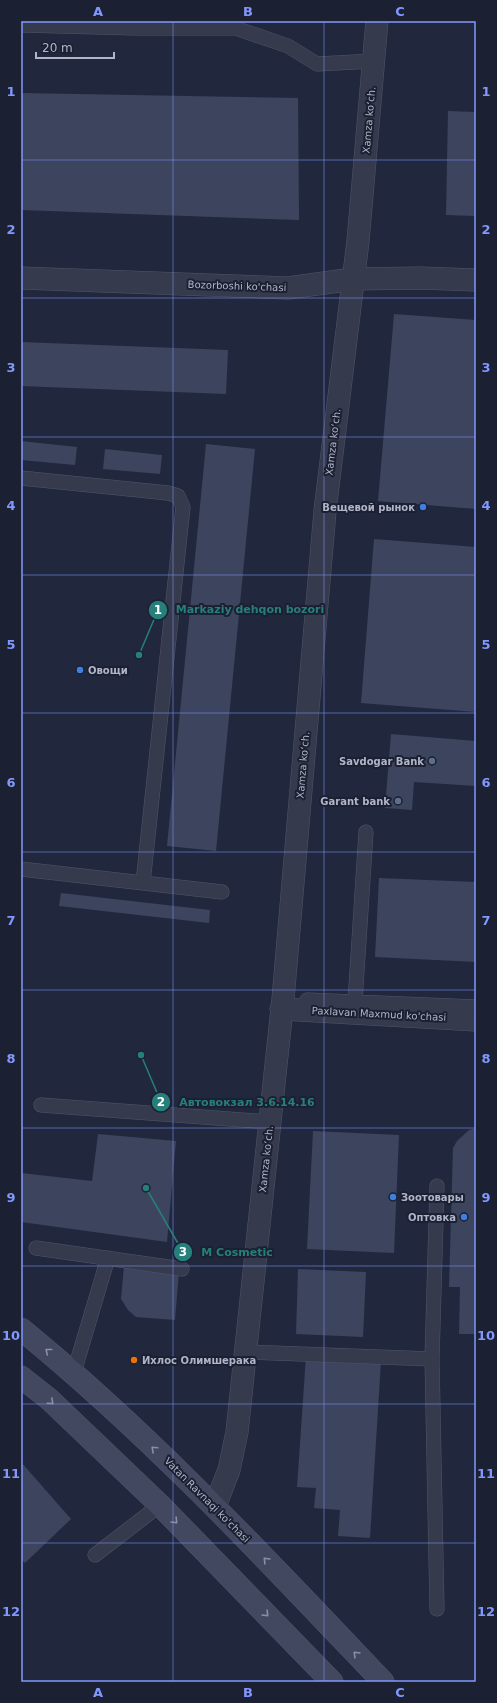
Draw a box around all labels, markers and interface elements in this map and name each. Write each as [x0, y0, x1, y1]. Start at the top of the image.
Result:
text: A [93, 4, 103, 19]
text: B [243, 4, 253, 19]
text: C [395, 4, 405, 19]
scale bar [36, 34, 114, 60]
text: 20 m [42, 41, 73, 55]
text: 1 [6, 84, 16, 99]
text: 1 [481, 84, 491, 99]
street label: Xamza ko‘ch. [361, 86, 377, 154]
text: 2 [6, 222, 16, 237]
text: 2 [481, 222, 491, 237]
street label: Bozorboshi ko'chasi [187, 279, 287, 293]
text: 3 [6, 360, 16, 375]
text: 3 [481, 360, 491, 375]
street label: Xamza ko‘ch. [323, 408, 343, 476]
text: 4 [6, 498, 16, 513]
text: 4 [481, 498, 491, 513]
place label: Вещевой рынок [322, 502, 415, 513]
marker: Вещевой рынок [418, 502, 428, 512]
callout: Markaziy dehqon bozori [148, 598, 332, 621]
text: 1 [154, 603, 162, 617]
text: Markaziy dehqon bozori [176, 603, 324, 616]
text: 5 [6, 637, 16, 652]
text: 5 [481, 637, 491, 652]
marker: Овощи [75, 665, 85, 675]
place label: Овощи [88, 665, 128, 676]
street label: Xamza ko‘ch. [295, 731, 311, 799]
place label: Savdogar Bank [339, 756, 424, 767]
marker: Savdogar Bank [427, 756, 437, 766]
text: 6 [6, 775, 16, 790]
text: 6 [481, 775, 491, 790]
place label: Garant bank [320, 796, 390, 807]
marker: Garant bank [393, 796, 403, 806]
text: 7 [6, 913, 16, 928]
text: 7 [481, 913, 491, 928]
street label: Paxlavan Maxmud ko'chasi [311, 1005, 447, 1023]
text: 8 [6, 1051, 16, 1066]
text: 8 [481, 1051, 491, 1066]
callout: Автовокзал 3.6.14.16 [151, 1090, 323, 1113]
text: 2 [157, 1095, 165, 1109]
text: Автовокзал 3.6.14.16 [179, 1096, 315, 1109]
street label: Xamza ko‘ch. [257, 1125, 275, 1193]
text: 9 [6, 1190, 16, 1205]
text: 9 [481, 1190, 491, 1205]
marker: Зоотовары [388, 1192, 398, 1202]
place label: Зоотовары [401, 1192, 464, 1203]
place label: Оптовка [408, 1212, 456, 1223]
marker: Оптовка [459, 1212, 469, 1222]
callout: M Cosmetic [173, 1241, 281, 1264]
text: 3 [179, 1245, 187, 1259]
text: M Cosmetic [201, 1246, 273, 1259]
text: 10 [2, 1328, 20, 1343]
text: 10 [477, 1328, 495, 1343]
one-way arrow [46, 1349, 53, 1356]
marker: Ихлос Олимшерака [129, 1355, 139, 1365]
place label: Ихлос Олимшерака [142, 1355, 256, 1366]
one-way arrow [46, 1397, 54, 1404]
one-way arrow [151, 1446, 159, 1453]
street label: Vatan Ravnaqi ko'chasi [162, 1455, 252, 1545]
text: 11 [2, 1466, 20, 1481]
text: 11 [477, 1466, 495, 1481]
one-way arrow [170, 1516, 178, 1524]
one-way arrow [264, 1557, 271, 1565]
text: 12 [2, 1604, 20, 1619]
text: 12 [477, 1604, 495, 1619]
one-way arrow [261, 1609, 268, 1617]
one-way arrow [354, 1651, 361, 1659]
text: A [93, 1685, 103, 1700]
text: B [243, 1685, 253, 1700]
text: C [395, 1685, 405, 1700]

